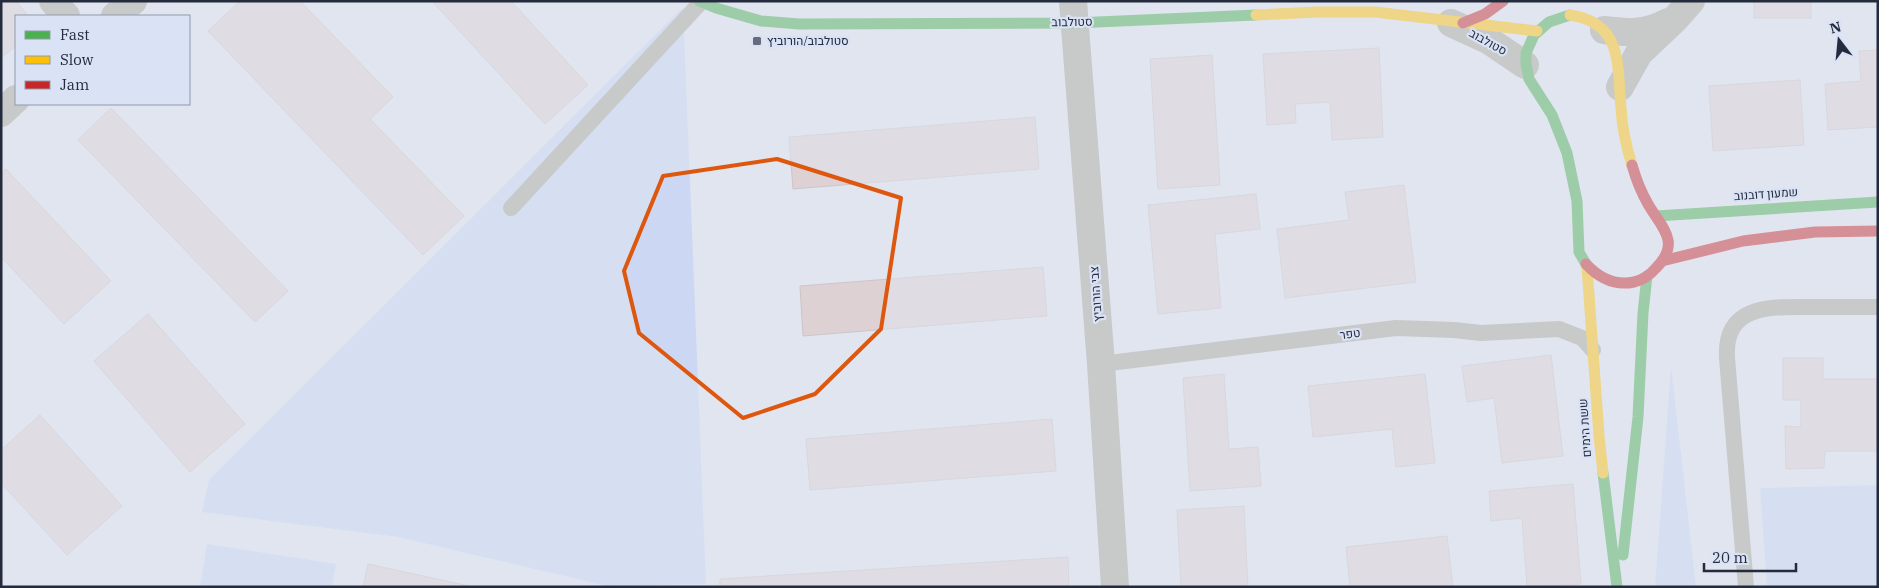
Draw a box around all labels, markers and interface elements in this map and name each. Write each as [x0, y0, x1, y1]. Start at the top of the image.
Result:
street label: סטולבוב [1051, 14, 1093, 29]
legend [15, 15, 190, 105]
north arrow [1814, 15, 1864, 65]
text: N [1828, 17, 1843, 38]
text: Fast [60, 25, 90, 44]
street label: סטולבוב [1467, 25, 1510, 58]
place label: סטולבוב/הורוביץ [767, 33, 849, 48]
marker: סטולבוב/הורוביץ [751, 35, 763, 47]
text: Slow [60, 50, 94, 69]
text: Jam [60, 75, 89, 94]
street label: שמעון דובנוב [1733, 184, 1799, 203]
street label: צבי הורוביץ [1086, 265, 1105, 322]
street label: טפר [1339, 325, 1361, 342]
street label: ששת הימים [1575, 398, 1594, 458]
scale bar [1704, 540, 1796, 572]
text: 20 m [1712, 548, 1748, 567]

